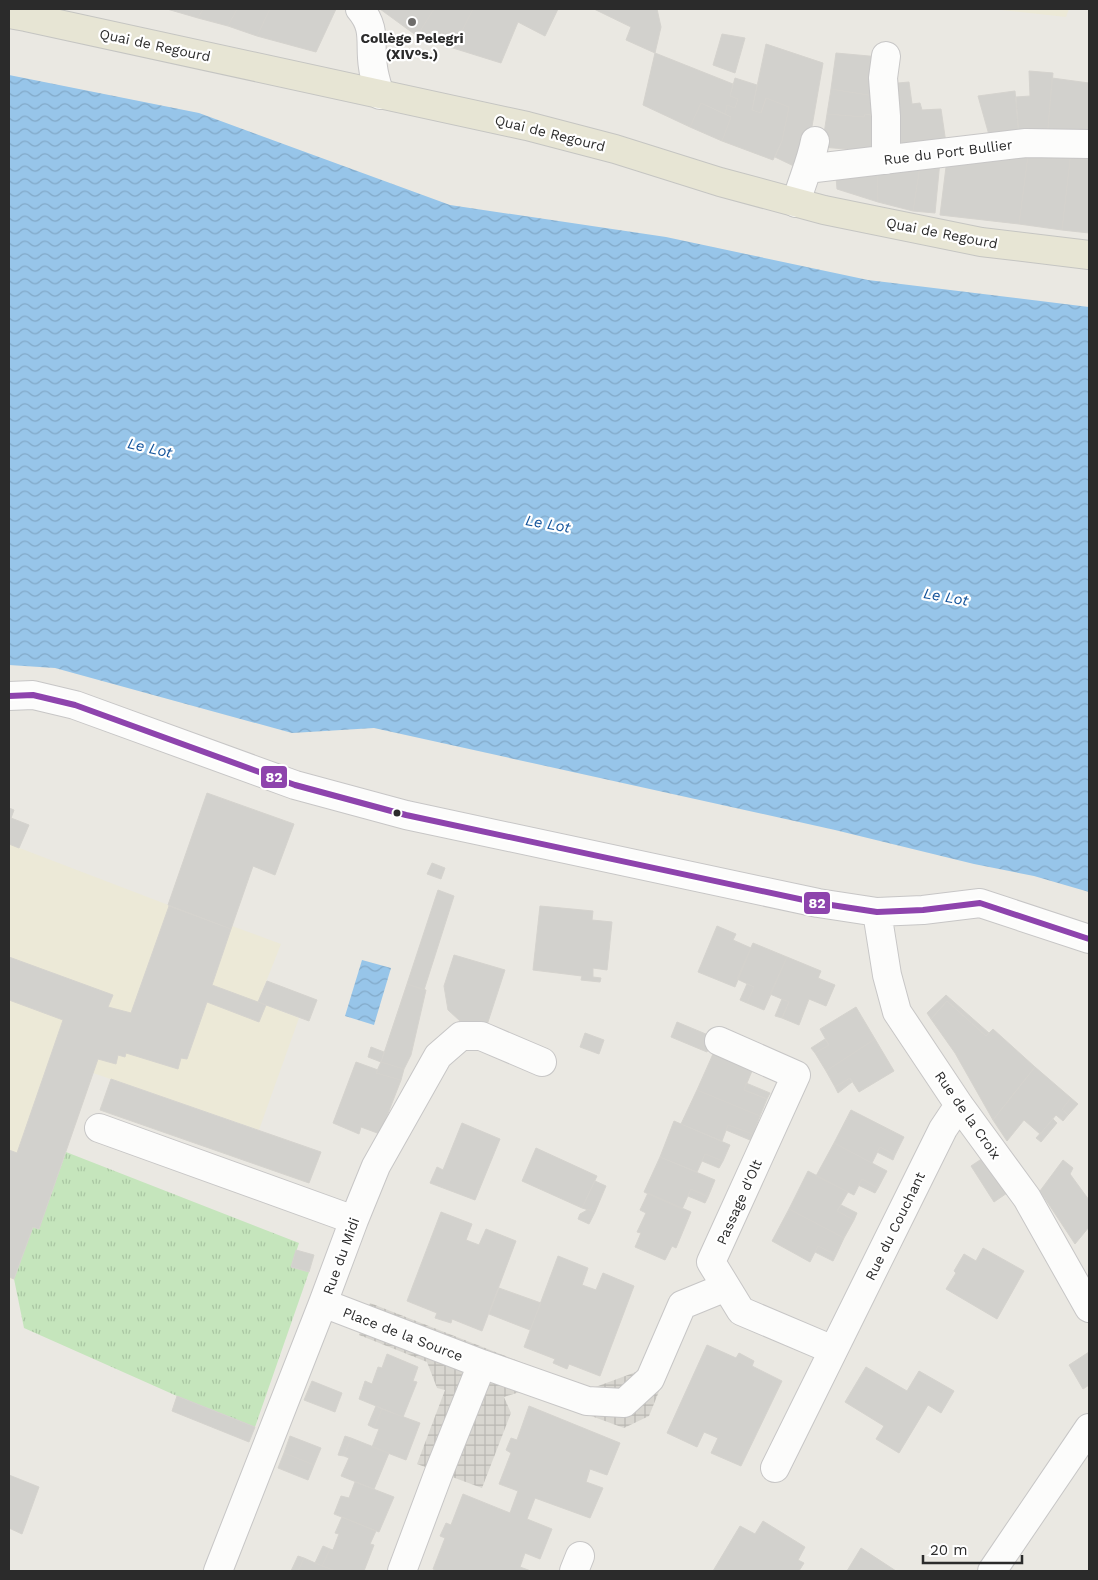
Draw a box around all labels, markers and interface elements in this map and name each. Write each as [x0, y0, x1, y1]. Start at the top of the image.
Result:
marker: Collège Pelegri (XIV°s.) [406, 16, 418, 28]
street label: Quai de Regourd [98, 25, 212, 65]
place label: Collège Pelegri (XIV°s.) [361, 30, 464, 62]
street label: Quai de Regourd [493, 112, 607, 154]
street label: Rue du Port Bullier [883, 136, 1013, 168]
street label: Quai de Regourd [885, 214, 999, 252]
water label: Le Lot [126, 434, 175, 462]
water label: Le Lot [524, 511, 573, 537]
water label: Le Lot [922, 584, 971, 610]
line badge: 82 [260, 765, 288, 789]
text: 82 [265, 769, 283, 785]
unlabelled marker [392, 808, 402, 818]
line badge: 82 [803, 891, 831, 915]
text: 82 [808, 895, 826, 911]
street label: Rue de la Croix [932, 1068, 1004, 1162]
street label: Passage d'Olt [713, 1157, 765, 1247]
street label: Rue du Couchant [862, 1169, 928, 1283]
street label: Rue du Midi [320, 1215, 362, 1297]
street label: Place de la Source [341, 1304, 465, 1364]
scale bar [923, 1532, 1022, 1564]
text: 20 m [930, 1541, 968, 1559]

